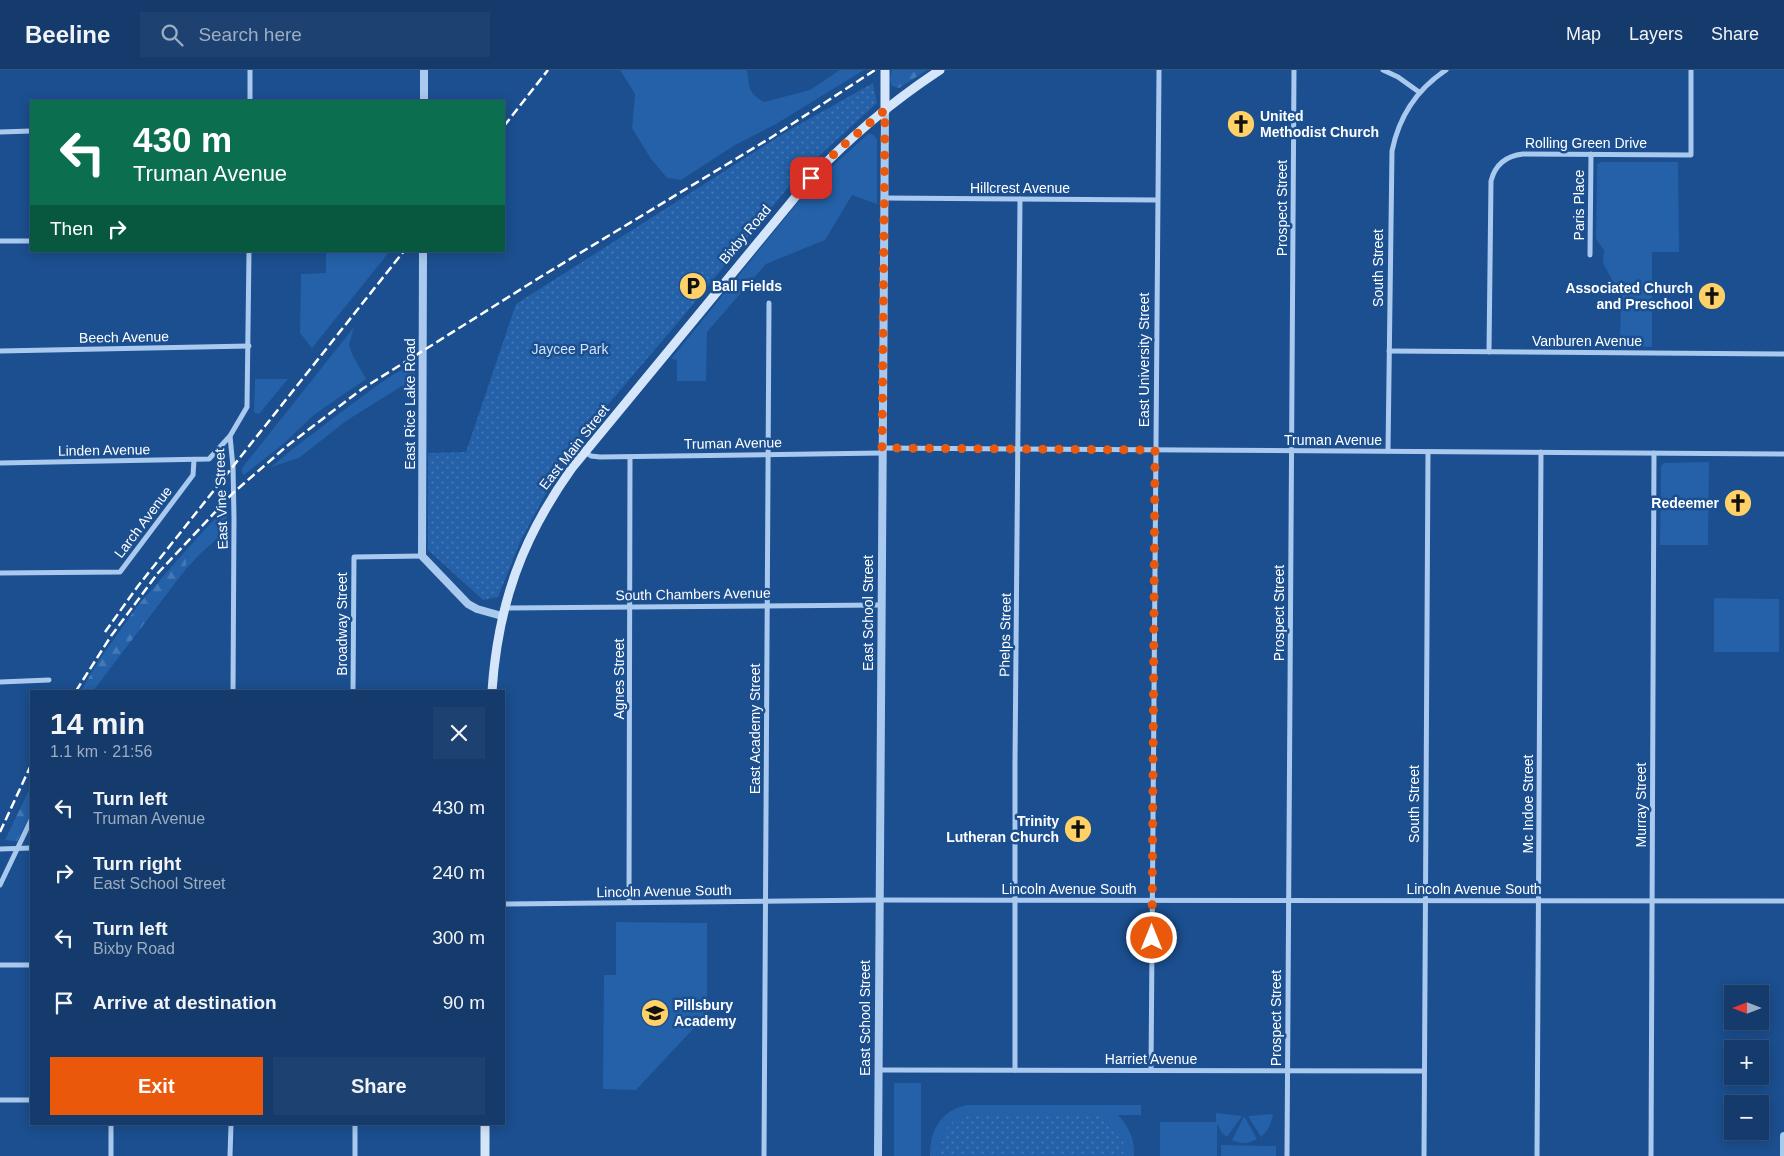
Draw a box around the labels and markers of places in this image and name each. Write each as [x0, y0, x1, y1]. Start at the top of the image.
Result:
place label: United Methodist Church [1260, 108, 1379, 140]
church icon: United Methodist Church [1226, 109, 1256, 139]
pin [790, 157, 832, 199]
parking icon: Ball Fields [678, 271, 708, 301]
place label: Ball Fields [712, 278, 782, 294]
place label: Associated Church and Preschool [1565, 280, 1693, 312]
church icon: Associated Church and Preschool [1697, 281, 1727, 311]
church icon: Redeemer [1723, 488, 1753, 518]
place label: Redeemer [1651, 495, 1720, 511]
place label: Trinity Lutheran Church [946, 813, 1059, 845]
church icon: Trinity Lutheran Church [1063, 814, 1093, 844]
place label: Pillsbury Academy [674, 997, 736, 1029]
school or university icon: Pillsbury Academy [640, 998, 670, 1028]

